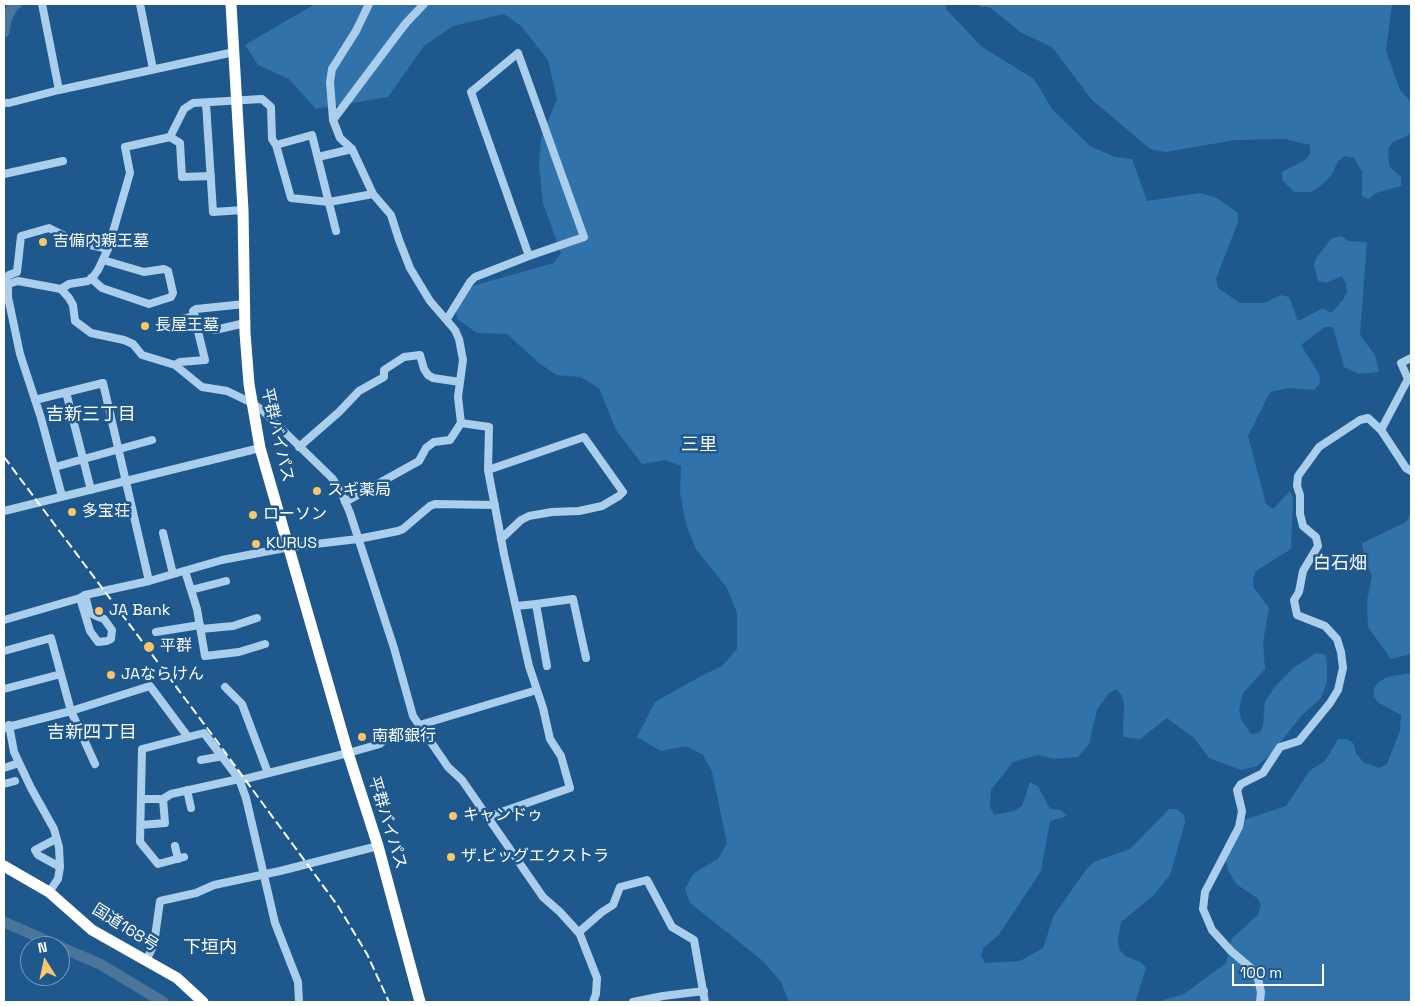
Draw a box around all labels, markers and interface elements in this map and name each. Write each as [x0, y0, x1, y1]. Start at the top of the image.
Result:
place label: 吉備内親王墓 [53, 232, 149, 252]
marker: 吉備内親王墓 [37, 236, 49, 248]
place label: 長屋王墓 [155, 316, 219, 336]
marker: 長屋王墓 [139, 320, 151, 332]
street label: 平群バイパス [257, 386, 297, 484]
district label: 吉新三丁目 [46, 404, 136, 426]
district label: 三里 [681, 434, 717, 456]
place label: スギ薬局 [327, 481, 391, 501]
marker: スギ薬局 [311, 485, 323, 497]
place label: 多宝荘 [82, 502, 130, 522]
place label: ローソン [263, 505, 327, 525]
marker: 多宝荘 [66, 506, 78, 518]
marker: ローソン [247, 509, 259, 521]
place label: KURUS [266, 534, 317, 554]
marker: KURUS [250, 538, 262, 550]
district label: 白石畑 [1313, 553, 1367, 575]
place label: JA Bank [109, 601, 170, 621]
marker: JA Bank [93, 605, 105, 617]
place label: 平群 [160, 637, 192, 657]
marker: 平群 [142, 640, 156, 654]
place label: JAならけん [121, 665, 204, 685]
marker: JAならけん [105, 669, 117, 681]
district label: 吉新四丁目 [47, 722, 137, 744]
place label: 南都銀行 [372, 727, 436, 747]
marker: 南都銀行 [356, 731, 368, 743]
street label: 平群バイパス [364, 774, 410, 872]
place label: キャンドゥ [463, 806, 543, 826]
marker: キャンドゥ [447, 810, 459, 822]
place label: ザ.ビッグエクストラ [461, 847, 609, 867]
marker: ザ.ビッグエクストラ [445, 851, 457, 863]
street label: 国道168号 [88, 900, 162, 956]
north arrow [20, 936, 70, 986]
district label: 下垣内 [183, 937, 237, 959]
text: N [36, 938, 49, 957]
scale bar [1235, 954, 1328, 986]
text: 100 m [1240, 963, 1282, 982]

